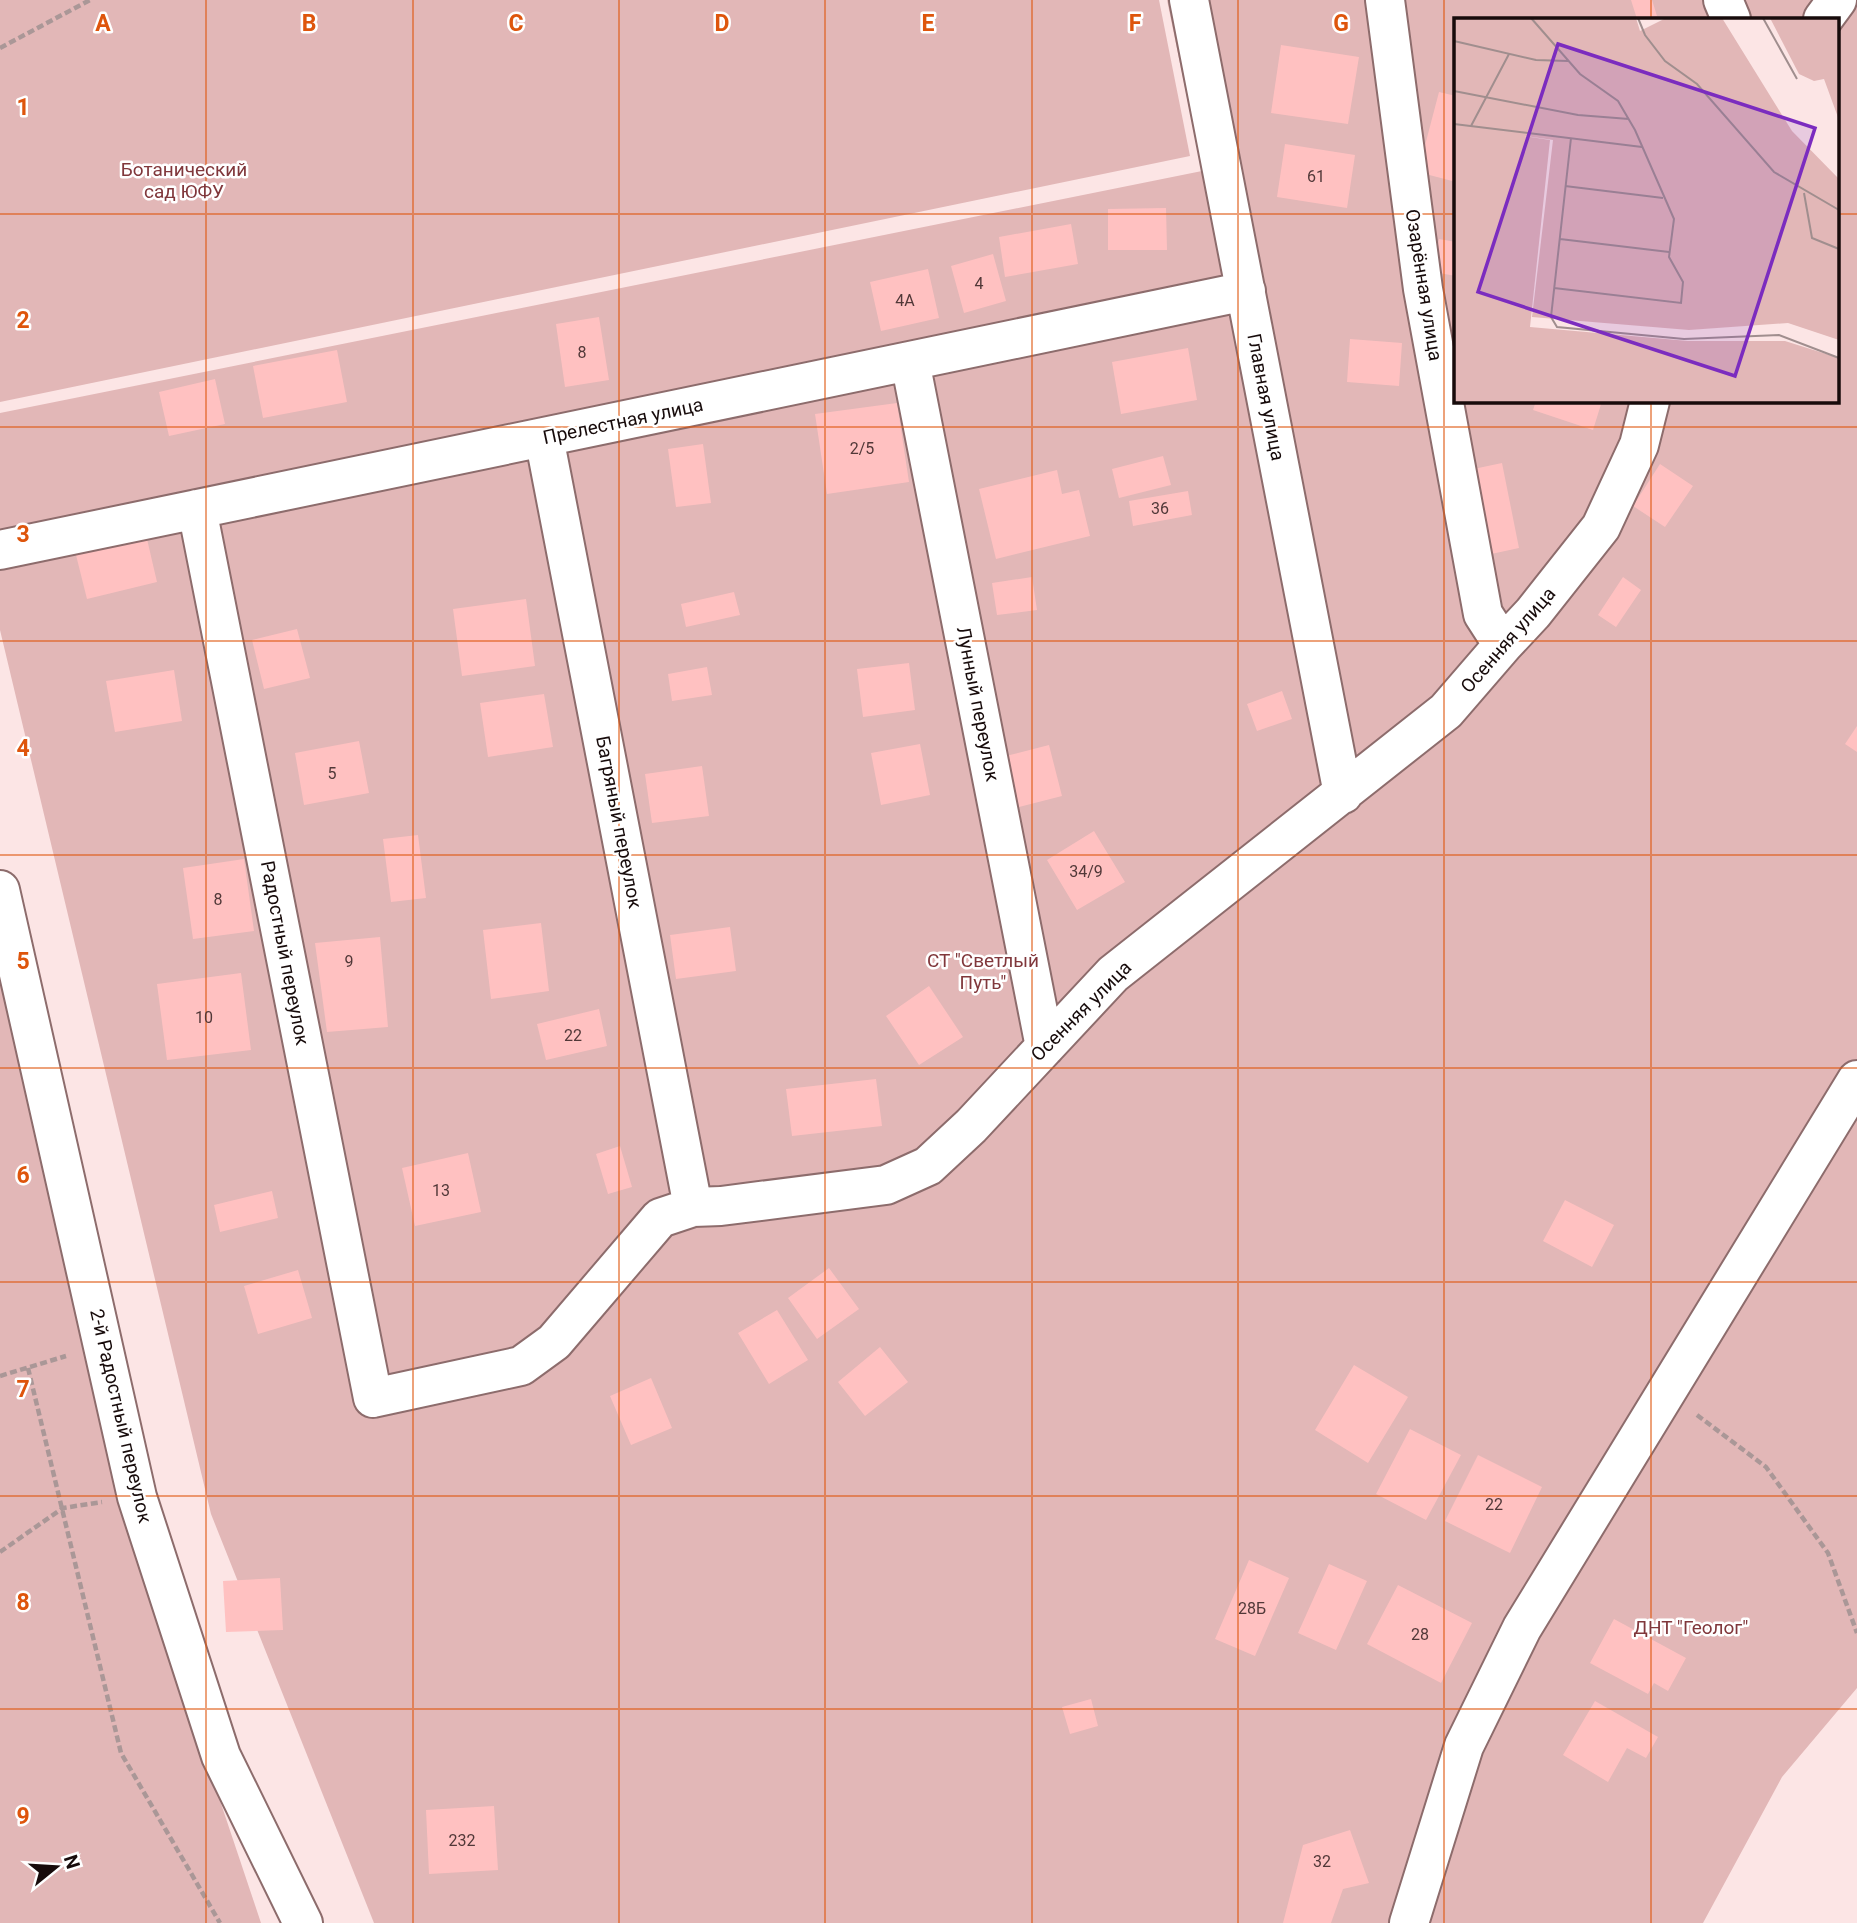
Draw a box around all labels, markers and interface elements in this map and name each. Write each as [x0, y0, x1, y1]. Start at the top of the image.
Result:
text: A [95, 10, 111, 37]
text: B [302, 10, 316, 37]
text: C [508, 10, 524, 37]
text: D [715, 10, 729, 37]
text: E [922, 10, 935, 37]
text: F [1129, 10, 1142, 37]
text: G [1333, 10, 1349, 37]
inset map [1454, 18, 1840, 402]
text: 1 [16, 94, 30, 121]
park label: Ботанический сад ЮФУ [121, 158, 247, 203]
house number: 61 [1307, 167, 1325, 186]
street label: Озарённая улица [1401, 207, 1447, 363]
house number: 4 [975, 274, 984, 293]
house number: 4А [895, 291, 915, 310]
text: 2 [16, 307, 30, 334]
street label: Главная улица [1242, 331, 1290, 463]
house number: 8 [578, 343, 587, 362]
street label: Прелестная улица [541, 393, 705, 449]
house number: 2/5 [850, 439, 874, 458]
house number: 36 [1151, 499, 1169, 518]
text: 3 [16, 521, 30, 548]
street label: Осенняя улица [1456, 582, 1560, 698]
street label: Лунный переулок [952, 625, 1004, 784]
street label: Багряный переулок [591, 734, 647, 911]
text: 4 [16, 735, 30, 762]
house number: 5 [328, 764, 337, 783]
street label: Радостный переулок [256, 859, 314, 1048]
house number: 34/9 [1069, 862, 1103, 881]
house number: 8 [214, 890, 223, 909]
text: 5 [16, 948, 30, 975]
park label: СТ "Светлый Путь" [927, 949, 1039, 994]
house number: 9 [345, 952, 354, 971]
street label: Осенняя улица [1026, 956, 1136, 1066]
house number: 10 [195, 1008, 213, 1027]
house number: 22 [564, 1026, 582, 1045]
text: 6 [16, 1162, 30, 1189]
house number: 13 [432, 1181, 450, 1200]
street label: 2-й Радостный переулок [85, 1307, 157, 1526]
text: 7 [16, 1376, 30, 1403]
house number: 22 [1485, 1495, 1503, 1514]
text: 8 [16, 1589, 30, 1616]
house number: 28Б [1238, 1599, 1266, 1618]
park label: ДНТ "Геолог" [1634, 1616, 1748, 1639]
house number: 28 [1411, 1625, 1429, 1644]
text: 9 [16, 1803, 30, 1830]
house number: 232 [449, 1831, 475, 1850]
north arrow [21, 1832, 91, 1902]
text: N [59, 1852, 85, 1872]
house number: 32 [1313, 1852, 1331, 1871]

